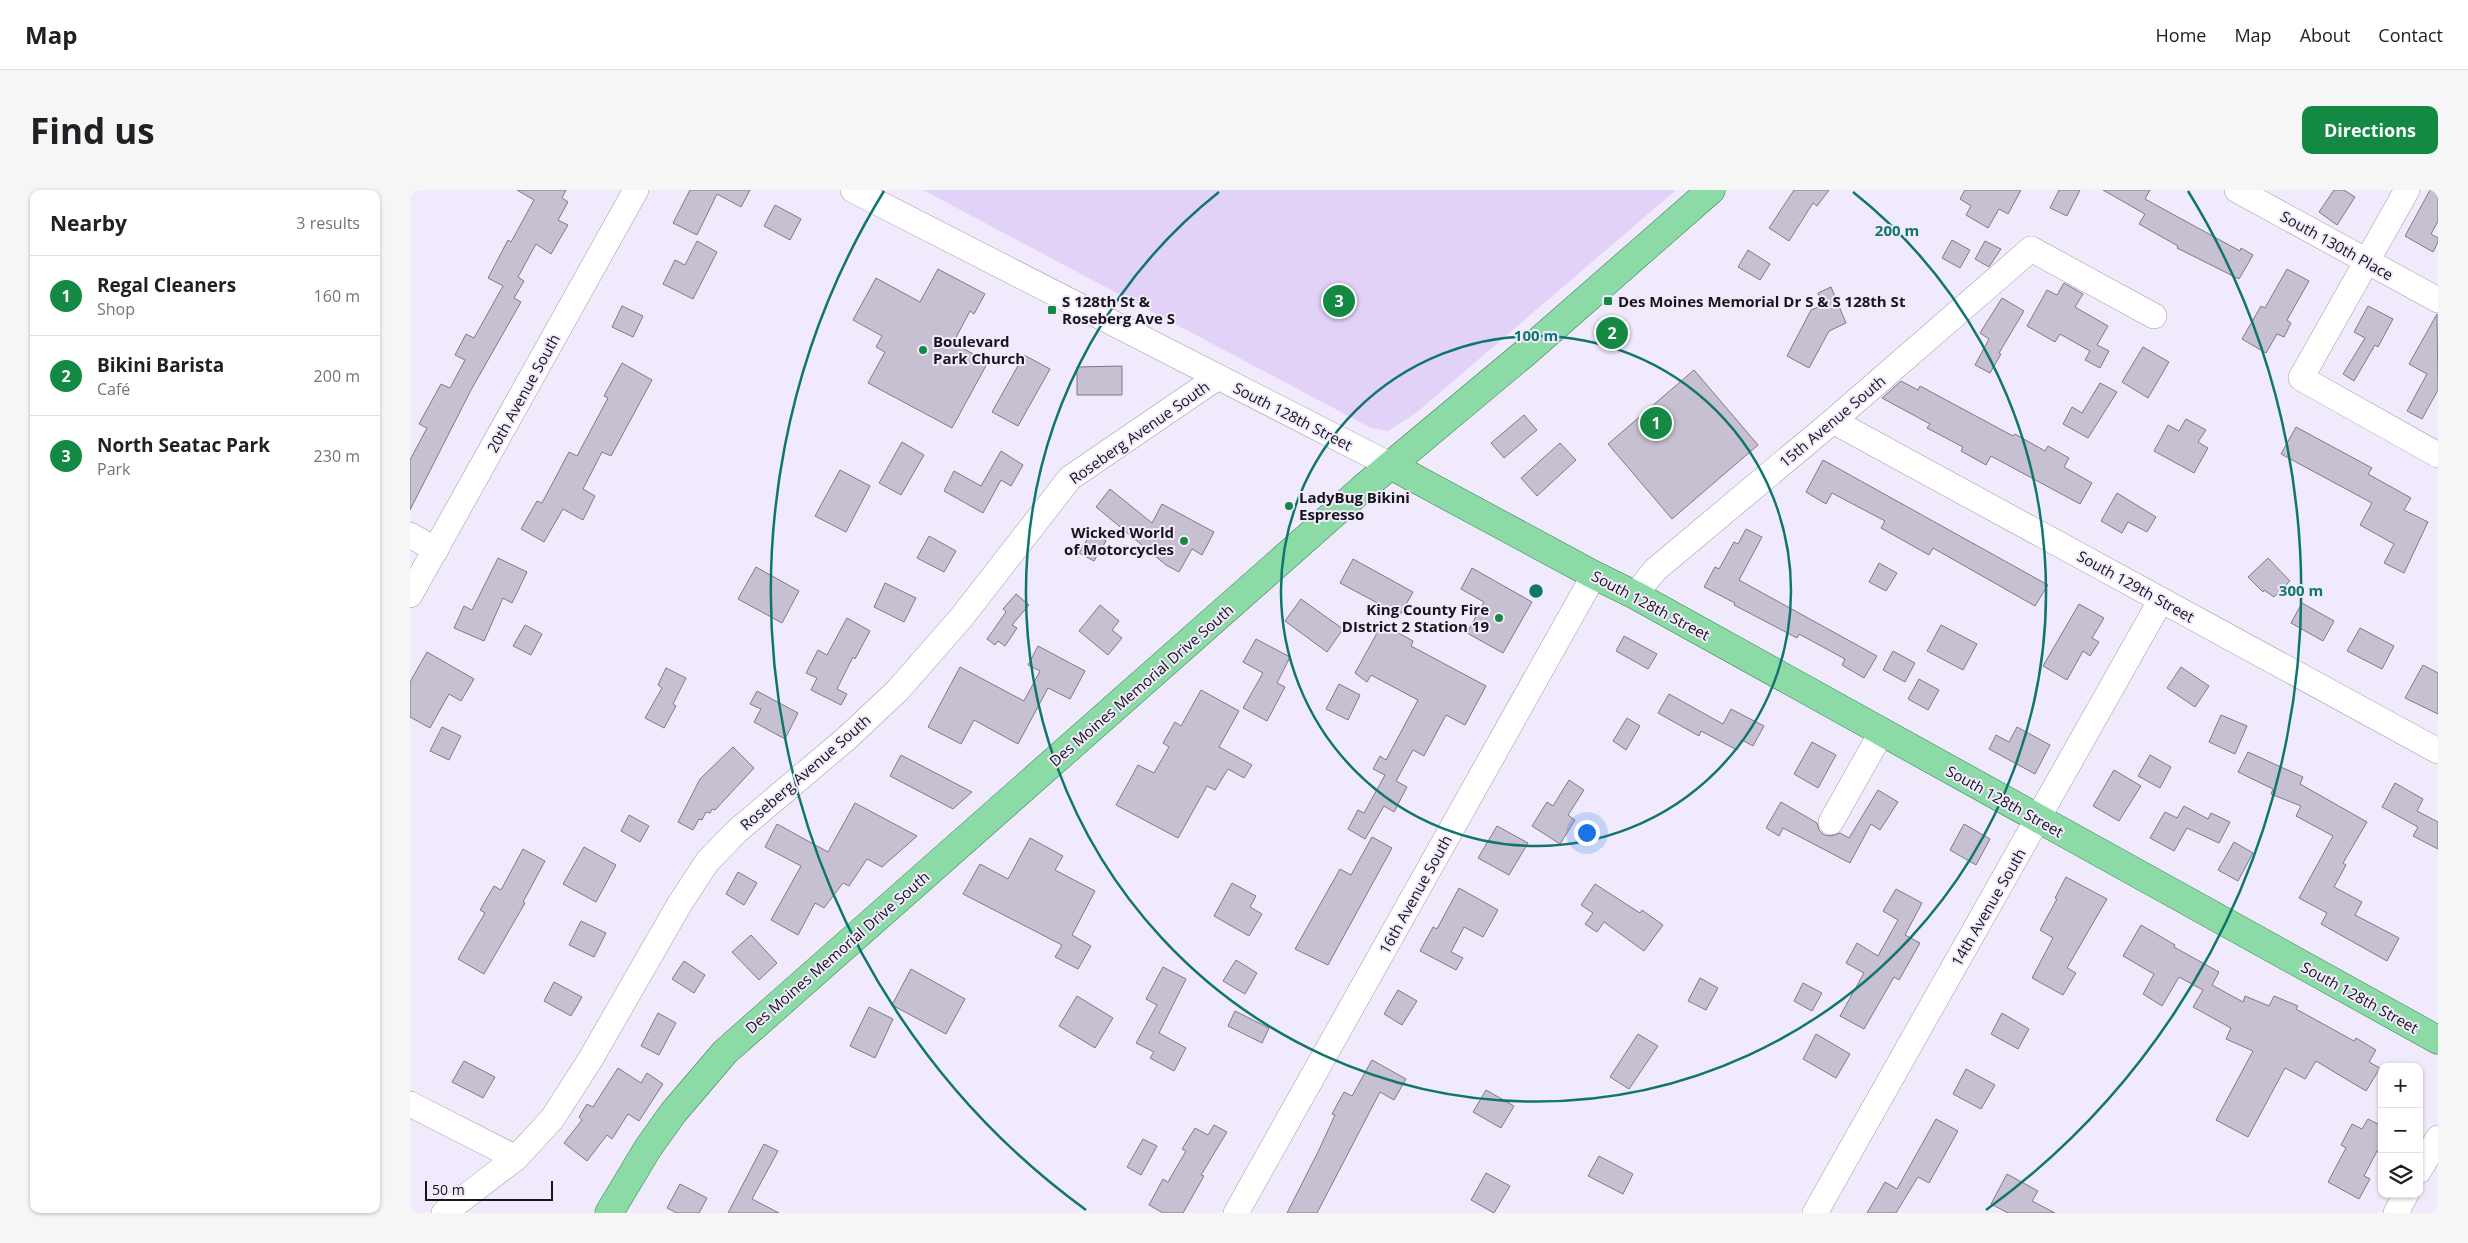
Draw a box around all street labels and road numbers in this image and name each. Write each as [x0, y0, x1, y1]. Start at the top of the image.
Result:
street label: South 130th Place [2277, 206, 2397, 284]
street label: 20th Avenue South [482, 330, 564, 456]
street label: 15th Avenue South [1775, 371, 1889, 471]
street label: Roseberg Avenue South [1065, 376, 1213, 488]
street label: South 128th Street [1230, 377, 1356, 455]
street label: South 129th Street [2074, 546, 2198, 626]
street label: South 128th Street [1588, 565, 1714, 645]
street label: Des Moines Memorial Drive South [1045, 599, 1237, 771]
street label: Roseberg Avenue South [736, 710, 874, 834]
street label: South 128th Street [1943, 761, 2067, 841]
street label: 16th Avenue South [1374, 831, 1456, 957]
street label: 14th Avenue South [1946, 845, 2030, 969]
street label: Des Moines Memorial Drive South [741, 866, 933, 1038]
street label: South 128th Street [2298, 957, 2422, 1037]

